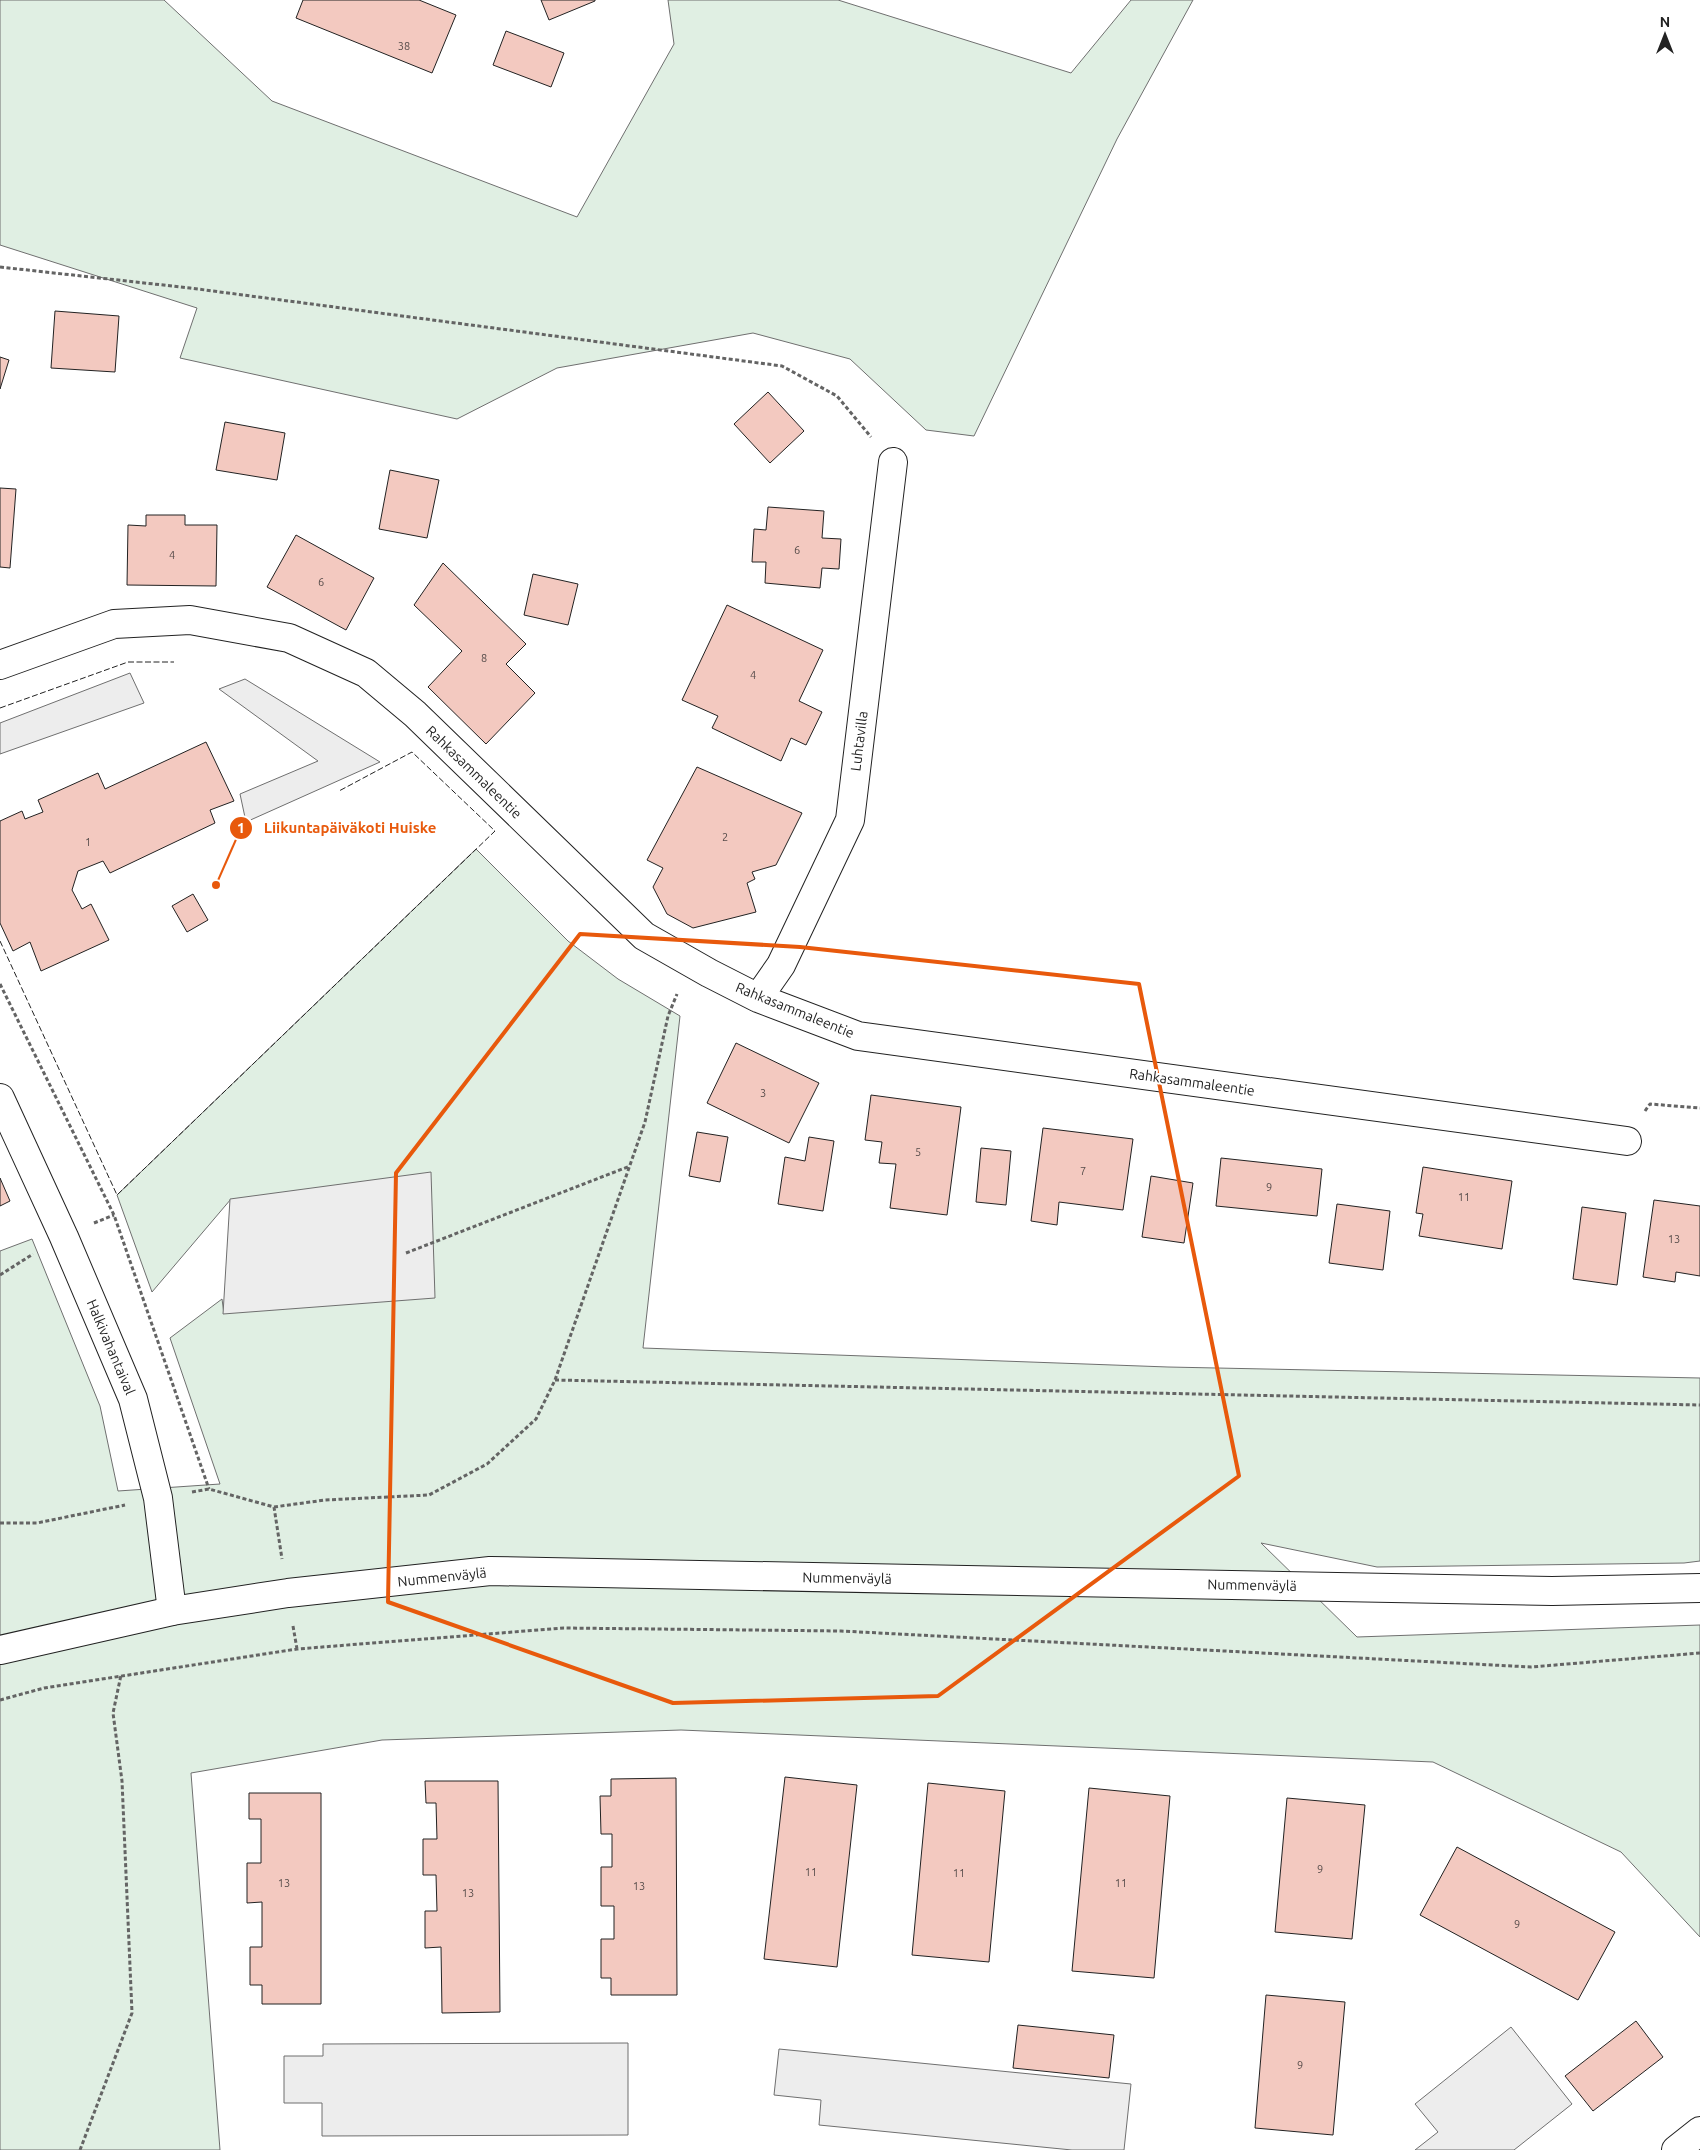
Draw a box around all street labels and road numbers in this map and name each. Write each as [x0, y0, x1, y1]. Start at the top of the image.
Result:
street label: Luhtavilla [847, 710, 871, 772]
street label: Rahkasammaleentie [423, 722, 525, 822]
street label: Rahkasammaleentie [733, 979, 857, 1041]
street label: Rahkasammaleentie [1128, 1065, 1256, 1099]
street label: Halkivahantaival [84, 1297, 138, 1397]
street label: Nummenväylä [397, 1564, 487, 1590]
street label: Nummenväylä [802, 1569, 892, 1587]
street label: Nummenväylä [1207, 1576, 1297, 1594]

